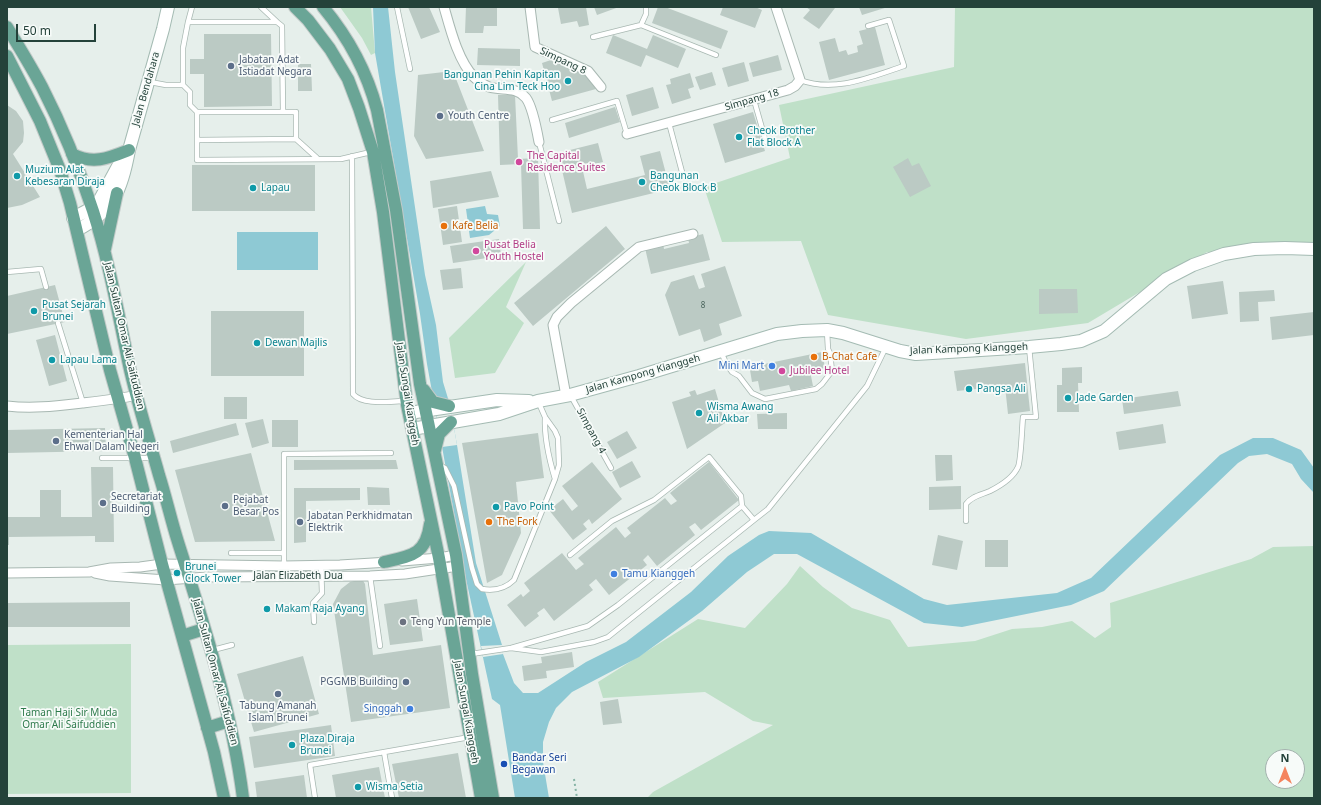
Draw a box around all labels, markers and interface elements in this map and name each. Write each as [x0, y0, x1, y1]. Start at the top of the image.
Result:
scale bar [18, 16, 98, 42]
text: 50 m [23, 22, 51, 39]
street label: Simpang 8 [538, 45, 588, 77]
street label: Jalan Bendahara [130, 50, 162, 128]
place label: Jabatan Adat Istiadat Negara [239, 54, 311, 78]
marker: Jabatan Adat Istiadat Negara [226, 61, 236, 71]
place label: Bangunan Pehin Kapitan Cina Lim Teck Hoo [444, 69, 560, 92]
marker: Bangunan Pehin Kapitan Cina Lim Teck Hoo [563, 76, 573, 86]
street label: Simpang 18 [724, 87, 780, 113]
place label: Youth Centre [448, 110, 509, 122]
marker: Youth Centre [435, 111, 445, 121]
place label: Cheok Brother Flat Block A [747, 125, 815, 148]
marker: Cheok Brother Flat Block A [734, 132, 744, 142]
place label: The Capital Residence Suites [527, 150, 606, 174]
marker: The Capital Residence Suites [514, 157, 524, 167]
place label: Muzium Alat Kebesaran Diraja [25, 164, 105, 188]
place label: Bangunan Cheok Block B [650, 170, 716, 194]
marker: Muzium Alat Kebesaran Diraja [12, 171, 22, 181]
marker: Bangunan Cheok Block B [637, 177, 647, 187]
place label: Lapau [261, 182, 290, 194]
marker: Lapau [248, 183, 258, 193]
place label: Kafe Belia [452, 220, 498, 232]
marker: Kafe Belia [439, 221, 449, 231]
place label: Pusat Belia Youth Hostel [484, 239, 544, 262]
marker: Pusat Belia Youth Hostel [471, 246, 481, 256]
street label: Jalan Sultan Omar Ali Saifuddien [101, 261, 147, 411]
place label: Pusat Sejarah Brunei [42, 299, 106, 322]
house number: 8 [701, 301, 705, 311]
marker: Pusat Sejarah Brunei [29, 306, 39, 316]
place label: Dewan Majlis [265, 337, 327, 349]
marker: Dewan Majlis [252, 338, 262, 348]
street label: Jalan Sungai Kianggeh [393, 341, 421, 447]
street label: Jalan Kampong Kianggeh [910, 341, 1028, 357]
place label: B-Chat Cafe [822, 351, 877, 363]
street label: Jalan Kampong Kianggeh [585, 352, 701, 396]
marker: B-Chat Cafe [809, 352, 819, 362]
place label: Lapau Lama [60, 354, 117, 366]
marker: Lapau Lama [47, 355, 57, 365]
place label: Mini Mart [719, 360, 764, 372]
marker: Mini Mart [767, 361, 777, 371]
place label: Jubilee Hotel [790, 365, 849, 377]
marker: Jubilee Hotel [777, 366, 787, 376]
place label: Pangsa Ali [977, 383, 1026, 395]
marker: Pangsa Ali [964, 384, 974, 394]
place label: Jade Garden [1076, 392, 1134, 404]
marker: Jade Garden [1063, 393, 1073, 403]
place label: Wisma Awang Ali Akbar [707, 401, 773, 424]
street label: Simpang 4 [574, 406, 608, 456]
marker: Wisma Awang Ali Akbar [694, 408, 704, 418]
place label: Kementerian Hal Ehwal Dalam Negeri [64, 429, 159, 452]
marker: Kementerian Hal Ehwal Dalam Negeri [51, 436, 61, 446]
place label: Secretariat Building [111, 491, 162, 514]
place label: Pejabat Besar Pos [233, 494, 279, 518]
marker: Secretariat Building [98, 498, 108, 508]
marker: Pejabat Besar Pos [220, 501, 230, 511]
place label: Pavo Point [504, 501, 554, 513]
marker: Pavo Point [491, 502, 501, 512]
place label: Jabatan Perkhidmatan Elektrik [308, 510, 413, 534]
place label: The Fork [497, 516, 538, 528]
marker: Jabatan Perkhidmatan Elektrik [295, 517, 305, 527]
marker: The Fork [484, 517, 494, 527]
place label: Brunei Clock Tower [185, 561, 241, 584]
marker: Brunei Clock Tower [172, 568, 182, 578]
place label: Tamu Kianggeh [622, 568, 695, 580]
marker: Tamu Kianggeh [609, 569, 619, 579]
street label: Jalan Elizabeth Dua [253, 570, 343, 582]
street label: Jalan Sultan Omar Ali Saifuddien [190, 597, 240, 747]
place label: Makam Raja Ayang [275, 603, 365, 615]
marker: Makam Raja Ayang [262, 604, 272, 614]
place label: Teng Yun Temple [411, 616, 491, 628]
marker: Teng Yun Temple [398, 617, 408, 627]
street label: Jalan Sungai Kianggeh [451, 659, 481, 765]
place label: PGGMB Building [320, 676, 398, 688]
marker: PGGMB Building [401, 677, 411, 687]
marker: Tabung Amanah Islam Brunei [273, 689, 283, 699]
place label: Tabung Amanah Islam Brunei [240, 700, 316, 724]
place label: Singgah [364, 703, 402, 715]
marker: Singgah [405, 704, 415, 714]
park label: Taman Haji Sir Muda Omar Ali Saifuddien [21, 707, 117, 730]
place label: Plaza Diraja Brunei [300, 733, 355, 756]
marker: Plaza Diraja Brunei [287, 740, 297, 750]
north arrow [1265, 749, 1305, 789]
text: N [1281, 750, 1289, 765]
place label: Bandar Seri Begawan [512, 752, 567, 776]
marker: Bandar Seri Begawan [499, 759, 509, 769]
place label: Wisma Setia [366, 781, 423, 793]
marker: Wisma Setia [353, 782, 363, 792]

